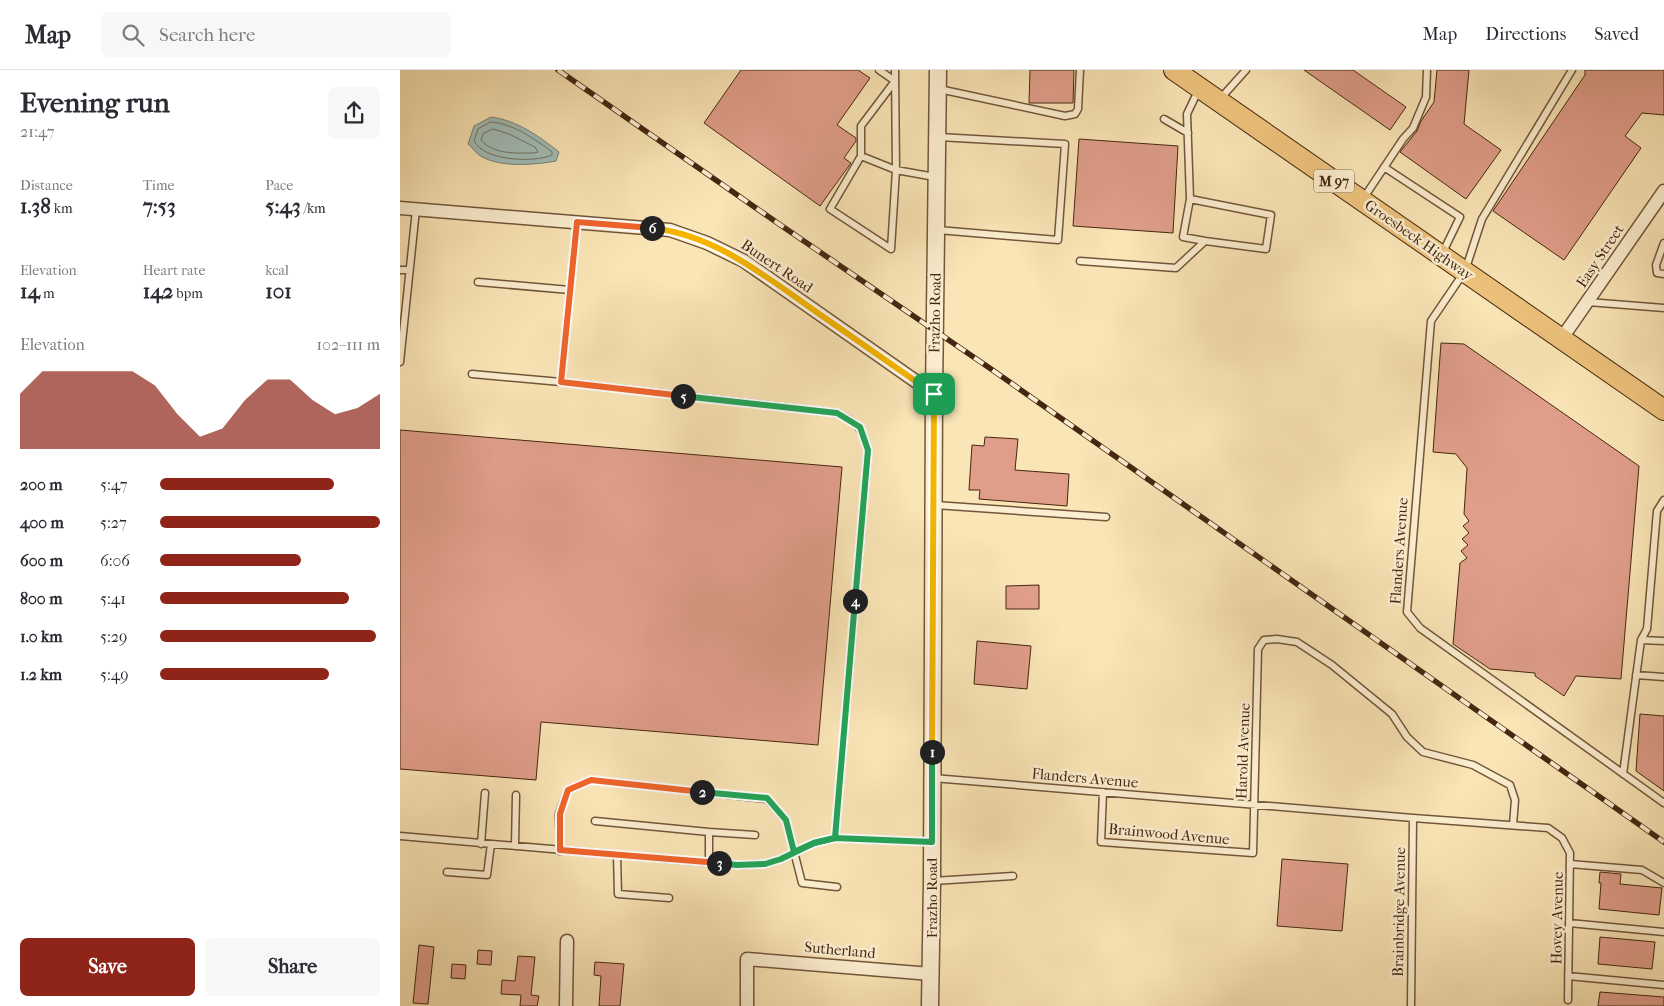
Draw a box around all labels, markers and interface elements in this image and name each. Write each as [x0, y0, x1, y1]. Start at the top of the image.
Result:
search box [101, 12, 451, 57]
text: Map [25, 21, 71, 49]
icon: search [119, 21, 147, 49]
text: Search here [159, 24, 255, 46]
text: Map [1423, 24, 1457, 45]
text: Directions [1485, 24, 1566, 45]
text: Saved [1594, 24, 1639, 45]
text: Evening run [20, 86, 170, 119]
button: share [328, 87, 380, 139]
text: 21:47 [20, 122, 55, 141]
road number: M 97 [1314, 170, 1354, 192]
text: Distance [20, 177, 73, 194]
text: Time [143, 177, 174, 194]
text: Pace [265, 177, 293, 194]
text: 1.38 [20, 194, 51, 218]
text: 7:53 [143, 194, 176, 218]
text: 5:43 [265, 194, 301, 218]
street label: Groesbeck Highway [1361, 196, 1478, 285]
text: km [51, 200, 73, 217]
text: /km [301, 200, 326, 217]
pin: 6 [640, 216, 664, 240]
text: 6 [649, 220, 656, 237]
street label: Easy Street [1572, 220, 1628, 291]
street label: Bunert Road [738, 235, 817, 297]
text: Elevation [20, 262, 77, 279]
text: Heart rate [143, 262, 205, 279]
text: kcal [265, 262, 289, 279]
street label: Frazho Road [925, 272, 945, 353]
text: 14 [20, 279, 40, 303]
text: 142 [143, 279, 173, 303]
text: 101 [265, 279, 292, 303]
text: m [40, 285, 55, 302]
text: bpm [173, 285, 203, 302]
text: Elevation [20, 335, 85, 354]
text: 102–111 m [316, 335, 380, 354]
pin [913, 373, 955, 415]
icon: arrive [920, 380, 948, 408]
pin: 5 [670, 384, 696, 408]
text: 5 [680, 388, 687, 405]
text: 200 m [20, 475, 63, 494]
text: 5:47 [100, 475, 128, 494]
street label: Flanders Avenue [1386, 496, 1412, 605]
text: 400 m [20, 513, 64, 532]
text: 5:27 [100, 513, 127, 532]
text: 600 m [20, 551, 63, 570]
text: 6:06 [100, 551, 130, 570]
pin: 4 [842, 588, 868, 614]
text: 800 m [20, 589, 62, 608]
text: 5:41 [100, 589, 126, 608]
text: 4 [851, 593, 860, 610]
text: 1.0 km [20, 627, 63, 646]
text: 5:29 [100, 627, 127, 646]
text: 1.2 km [20, 665, 62, 684]
text: 5:49 [100, 665, 129, 684]
street label: Harold Avenue [1232, 702, 1254, 799]
pin: 1 [920, 740, 944, 764]
text: 1 [930, 744, 935, 761]
street label: Flanders Avenue [1031, 764, 1140, 792]
pin: 2 [690, 780, 714, 804]
text: 2 [699, 784, 706, 801]
street label: Brainwood Avenue [1108, 820, 1231, 848]
street label: Brainbridge Avenue [1389, 846, 1409, 977]
pin: 3 [706, 850, 732, 876]
text: 3 [717, 855, 722, 872]
street label: Frazho Road [923, 857, 941, 938]
street label: Hovey Avenue [1547, 871, 1567, 965]
button: Save [20, 938, 195, 996]
button: Share [205, 938, 380, 996]
street label: Sutherland [804, 938, 877, 962]

